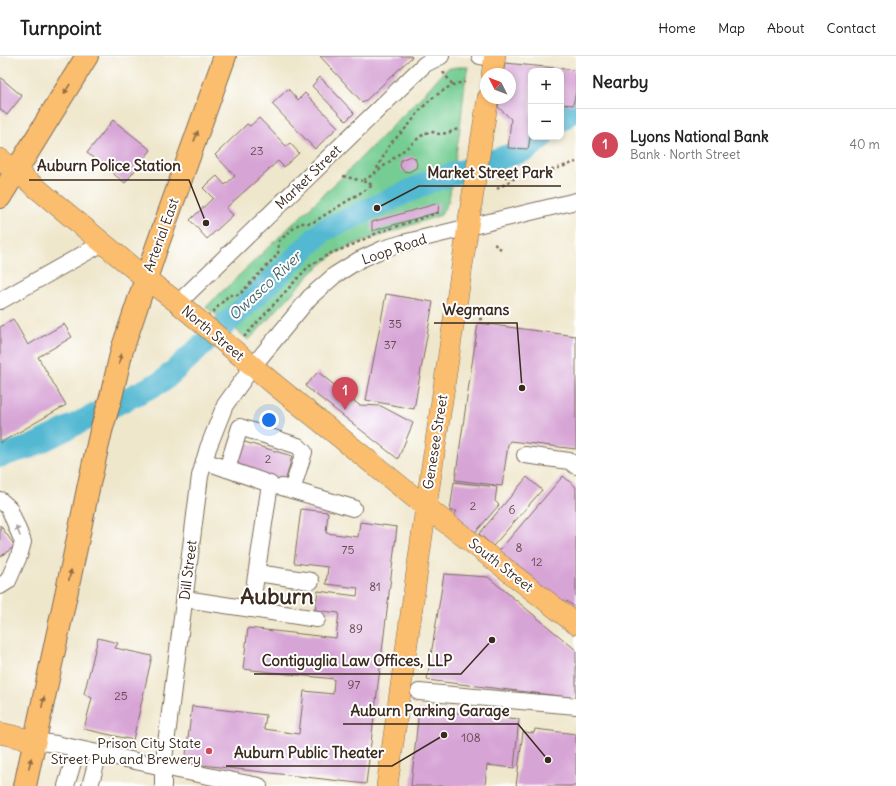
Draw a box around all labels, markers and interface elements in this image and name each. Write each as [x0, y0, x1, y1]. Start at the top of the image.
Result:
text: Turnpoint [20, 16, 101, 40]
text: Home [658, 19, 696, 37]
text: Map [718, 19, 745, 37]
text: About [767, 19, 805, 37]
text: Contact [827, 19, 876, 37]
north arrow [480, 68, 516, 104]
map controls [528, 68, 564, 140]
button: + [528, 68, 564, 104]
text: Nearby [592, 71, 648, 93]
one-way arrow [63, 83, 70, 95]
button: − [528, 104, 564, 140]
text: Lyons National Bank [630, 127, 769, 146]
one-way arrow [194, 130, 200, 142]
text: 1 [602, 136, 608, 153]
text: 40 m [849, 136, 880, 153]
street label: Market Street [271, 141, 345, 213]
house number: 23 [250, 143, 264, 158]
text: Bank · North Street [630, 146, 740, 163]
callout: Auburn Police Station [29, 153, 189, 180]
text: Auburn Police Station [37, 156, 181, 175]
callout: Market Street Park [419, 159, 561, 186]
text: Market Street Park [427, 163, 553, 182]
street label: Arterial East [139, 195, 183, 274]
street label: Loop Road [359, 230, 429, 268]
water label: Owasco River [224, 246, 306, 324]
callout: Wegmans [434, 296, 517, 323]
text: Wegmans [443, 300, 510, 320]
street label: North Street [178, 301, 248, 365]
house number: 35 [388, 316, 402, 331]
house number: 37 [384, 337, 396, 352]
one-way arrow [117, 352, 123, 365]
pin: 1 [332, 377, 358, 410]
street label: Genesee Street [419, 393, 451, 491]
your location [259, 410, 279, 430]
house number: 2 [265, 451, 272, 466]
house number: 2 [470, 498, 477, 513]
house number: 6 [509, 502, 516, 517]
one-way arrow [15, 525, 21, 537]
street label: South Street [465, 534, 537, 596]
street label: Dill Street [175, 539, 201, 601]
house number: 8 [516, 540, 523, 555]
house number: 75 [342, 542, 354, 557]
house number: 12 [531, 554, 543, 569]
one-way arrow [68, 569, 74, 582]
house number: 81 [369, 579, 381, 594]
district label: Auburn [240, 582, 314, 610]
house number: 89 [349, 621, 363, 636]
callout: Contiguglia Law Offices, LLP [254, 647, 461, 674]
text: Contiguglia Law Offices, LLP [262, 651, 452, 671]
house number: 97 [348, 677, 361, 692]
house number: 25 [114, 688, 128, 703]
one-way arrow [40, 696, 46, 709]
callout: Auburn Parking Garage [343, 697, 518, 724]
text: Auburn Parking Garage [350, 701, 510, 721]
house number: 108 [461, 730, 481, 745]
place label: Prison City State Street Pub and Brewery [51, 734, 201, 768]
callout: Auburn Public Theater [226, 739, 392, 766]
text: Auburn Public Theater [234, 743, 385, 762]
marker: Prison City State Street Pub and Brewery [204, 746, 214, 756]
one-way arrow [27, 757, 33, 769]

